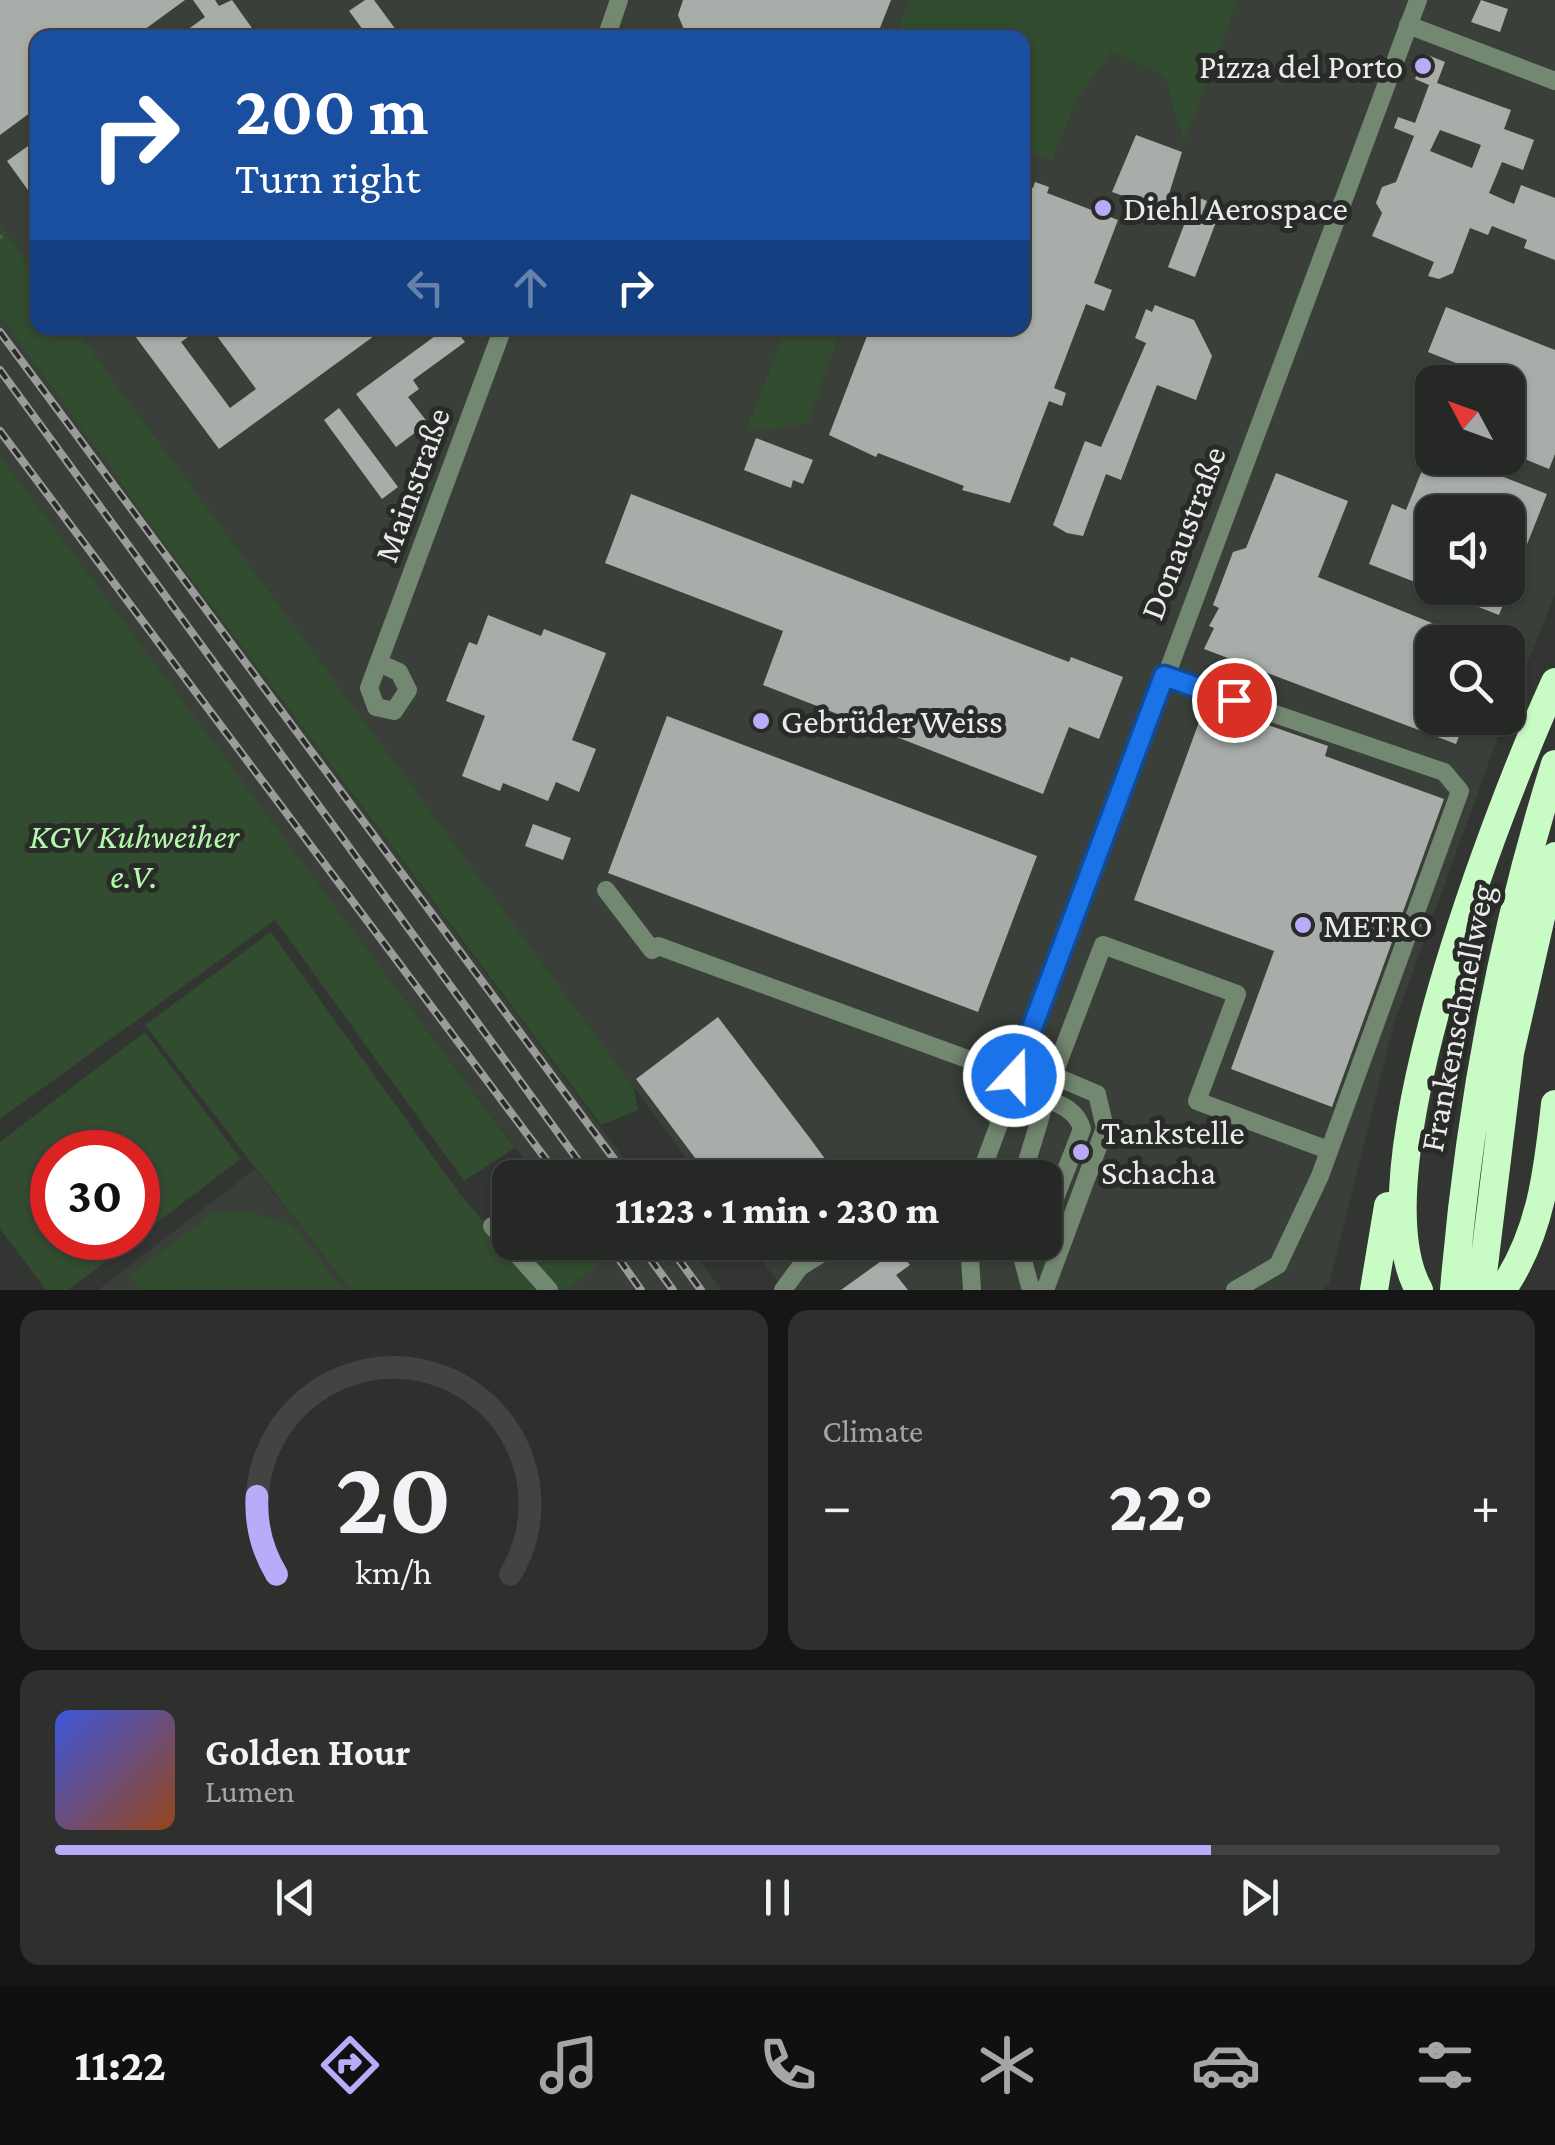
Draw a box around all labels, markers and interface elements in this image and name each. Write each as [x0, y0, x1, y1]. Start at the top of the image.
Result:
place label: Pizza del Porto [1199, 47, 1403, 86]
marker: Pizza del Porto [1412, 55, 1434, 77]
icon: right [70, 70, 200, 200]
text: 200 m [235, 71, 428, 149]
text: Turn right [235, 153, 420, 203]
place label: Diehl Aerospace [1123, 189, 1348, 228]
marker: Diehl Aerospace [1092, 197, 1114, 219]
icon: left [398, 260, 453, 315]
icon: ahead [503, 260, 558, 315]
icon: right [608, 260, 663, 315]
north arrow [1415, 365, 1525, 475]
map controls [1415, 365, 1525, 735]
street label: Mainstraße [366, 403, 458, 567]
street label: Donaustraße [1132, 441, 1234, 625]
button: sound [1415, 495, 1525, 605]
button: search [1415, 625, 1525, 735]
pin [1192, 658, 1277, 743]
icon: arrive [1207, 673, 1262, 728]
place label: Gebrüder Weiss [781, 702, 1003, 741]
marker: Gebrüder Weiss [750, 710, 772, 732]
park label: KGV Kuhweiher e.V. [29, 817, 241, 896]
street label: Frankenschnellweg [1412, 881, 1502, 1155]
place label: METRO [1323, 906, 1433, 945]
marker: METRO [1292, 914, 1314, 936]
position arrow [962, 1024, 1066, 1128]
place label: Tankstelle Schacha [1101, 1113, 1245, 1192]
speed limit sign: 30 [30, 1130, 160, 1260]
marker: Tankstelle Schacha [1070, 1141, 1092, 1163]
text: 11:23 · 1 min · 230 m [615, 1189, 939, 1231]
text: Climate [823, 1413, 923, 1449]
text: 20 [336, 1439, 452, 1554]
text: 22° [1108, 1463, 1214, 1546]
text: − [823, 1475, 852, 1536]
text: + [1471, 1475, 1500, 1536]
text: km/h [355, 1552, 432, 1592]
text: Golden Hour [205, 1731, 411, 1773]
text: Lumen [205, 1773, 295, 1809]
icon: previous [268, 1870, 323, 1925]
icon: pause [750, 1870, 805, 1925]
icon: next [1232, 1870, 1287, 1925]
icon: directions [315, 2030, 385, 2100]
icon: music [534, 2030, 604, 2100]
icon: phone [753, 2030, 823, 2100]
icon: climate [972, 2030, 1042, 2100]
icon: car [1191, 2030, 1261, 2100]
icon: filters [1410, 2030, 1480, 2100]
text: 11:22 [75, 2040, 166, 2090]

